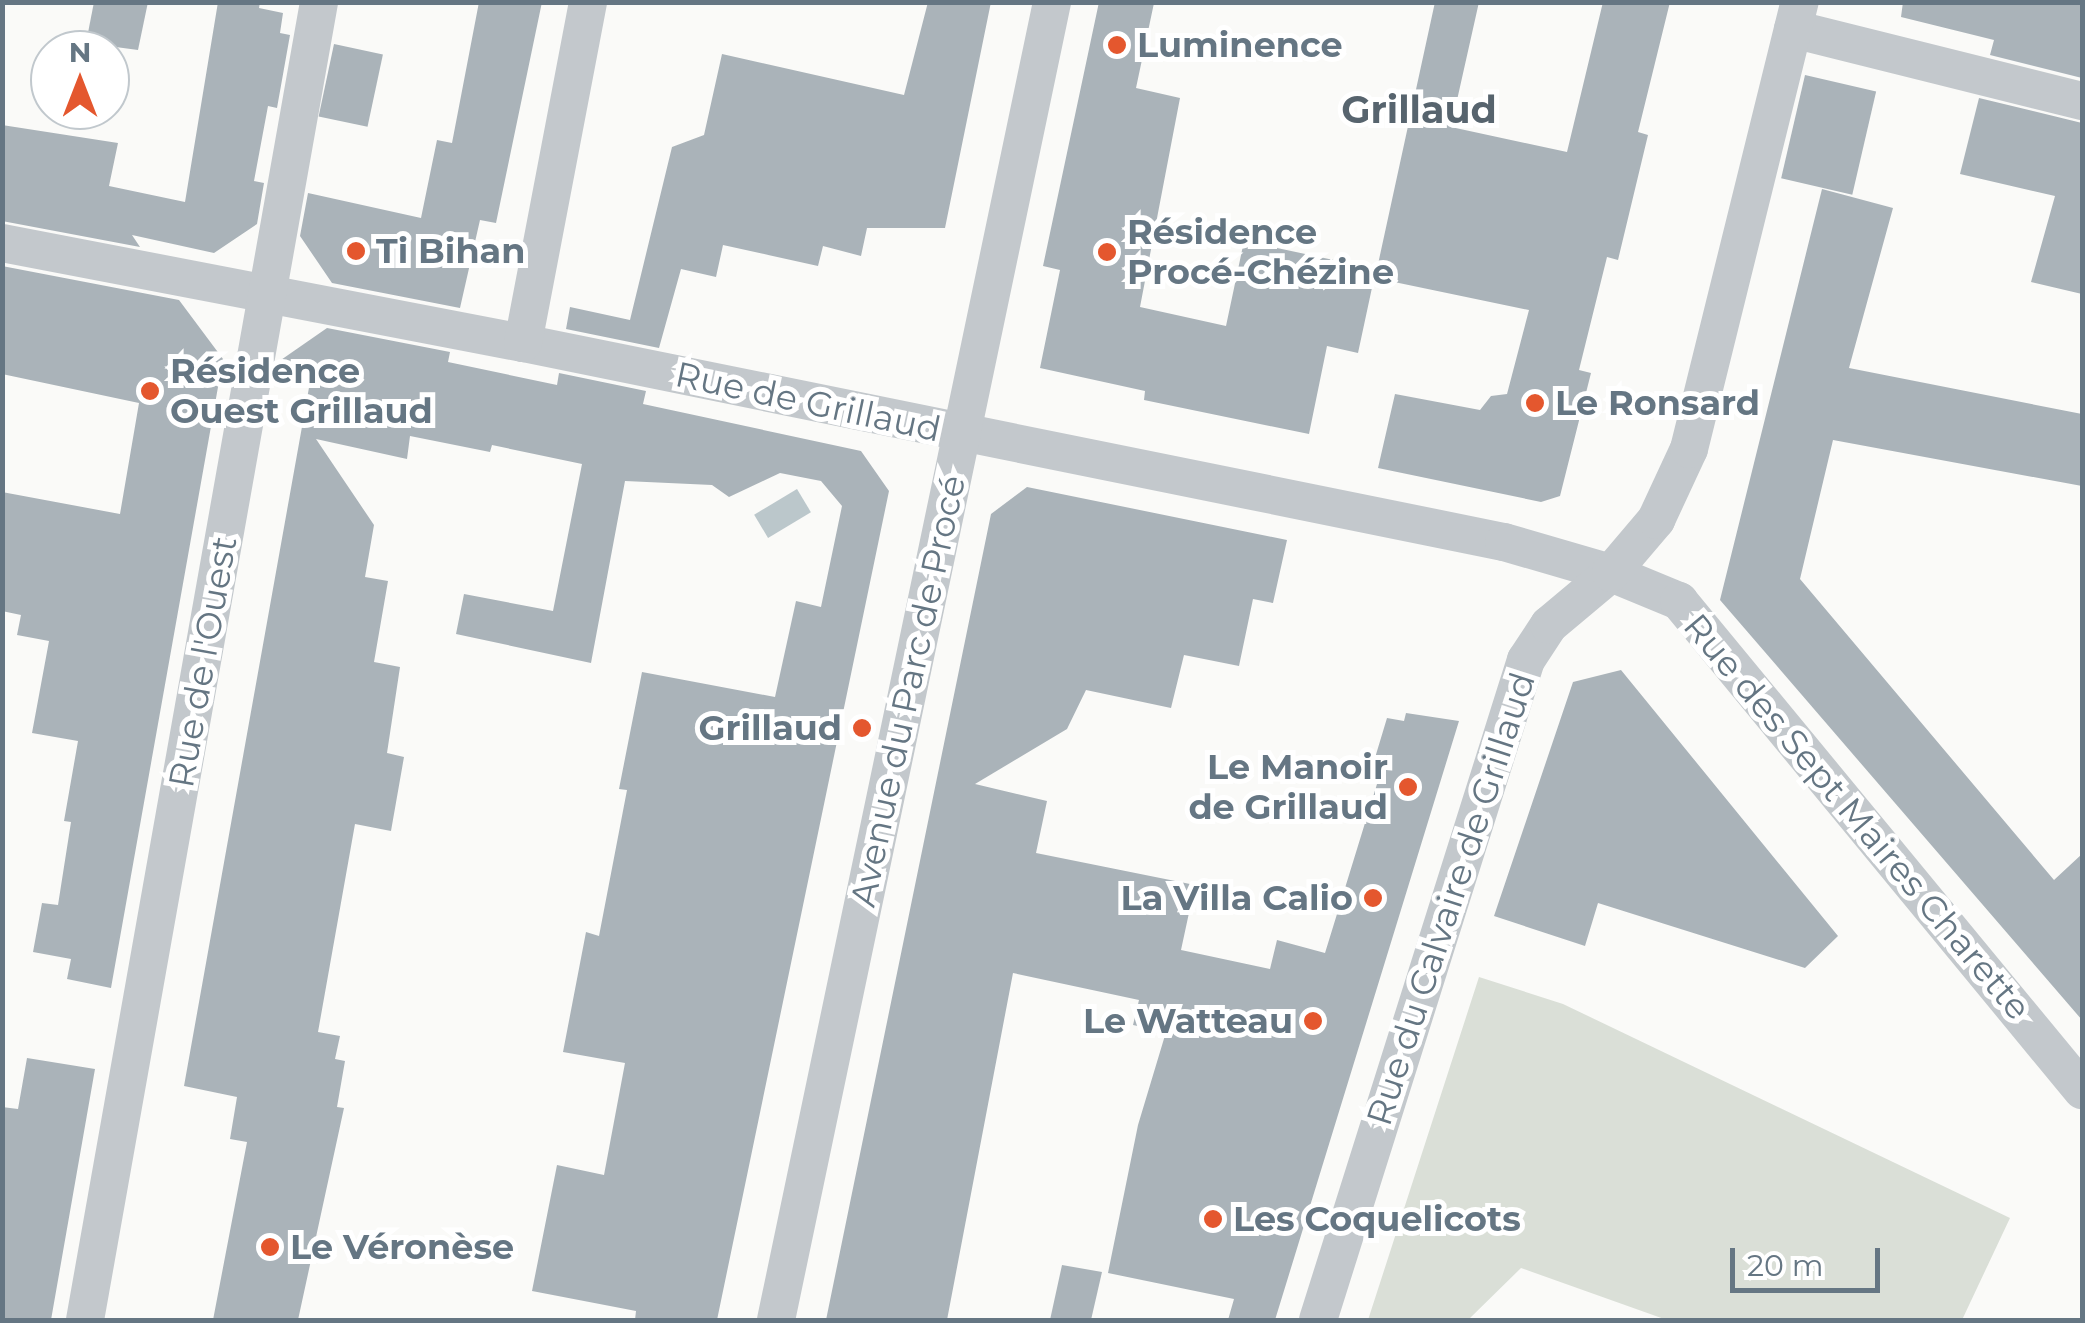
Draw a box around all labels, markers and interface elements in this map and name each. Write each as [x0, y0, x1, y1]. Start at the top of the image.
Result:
place label: Luminence [1137, 24, 1343, 66]
north arrow [30, 30, 130, 130]
marker: Luminence [1106, 34, 1128, 56]
text: N [69, 35, 91, 69]
district label: Grillaud [1341, 87, 1497, 133]
place label: Résidence Procé-Chézine [1127, 211, 1394, 293]
place label: Ti Bihan [376, 230, 525, 272]
marker: Ti Bihan [345, 240, 367, 262]
marker: Résidence Procé-Chézine [1096, 241, 1118, 263]
place label: Résidence Ouest Grillaud [170, 350, 433, 432]
street label: Rue de Grillaud [672, 353, 944, 451]
marker: Résidence Ouest Grillaud [139, 380, 161, 402]
place label: Le Ronsard [1555, 382, 1760, 424]
marker: Le Ronsard [1524, 392, 1546, 414]
street label: Avenue du Parc de Procé [842, 472, 974, 910]
street label: Rue de l'Ouest [160, 533, 246, 791]
street label: Rue des Sept Maires Charette [1675, 606, 2039, 1028]
street label: Rue du Calvaire de Grillaud [1358, 667, 1544, 1131]
place label: Grillaud [699, 707, 842, 749]
marker: Grillaud [851, 717, 873, 739]
place label: Le Manoir de Grillaud [1188, 746, 1388, 828]
marker: Le Manoir de Grillaud [1397, 776, 1419, 798]
place label: La Villa Calio [1120, 877, 1353, 919]
marker: La Villa Calio [1362, 887, 1384, 909]
place label: Le Watteau [1083, 1000, 1293, 1042]
marker: Le Watteau [1302, 1010, 1324, 1032]
place label: Les Coquelicots [1233, 1198, 1521, 1240]
marker: Les Coquelicots [1202, 1208, 1224, 1230]
place label: Le Véronèse [290, 1226, 514, 1268]
scale bar [1735, 1228, 1885, 1290]
marker: Le Véronèse [259, 1236, 281, 1258]
text: 20 m [1747, 1247, 1824, 1284]

